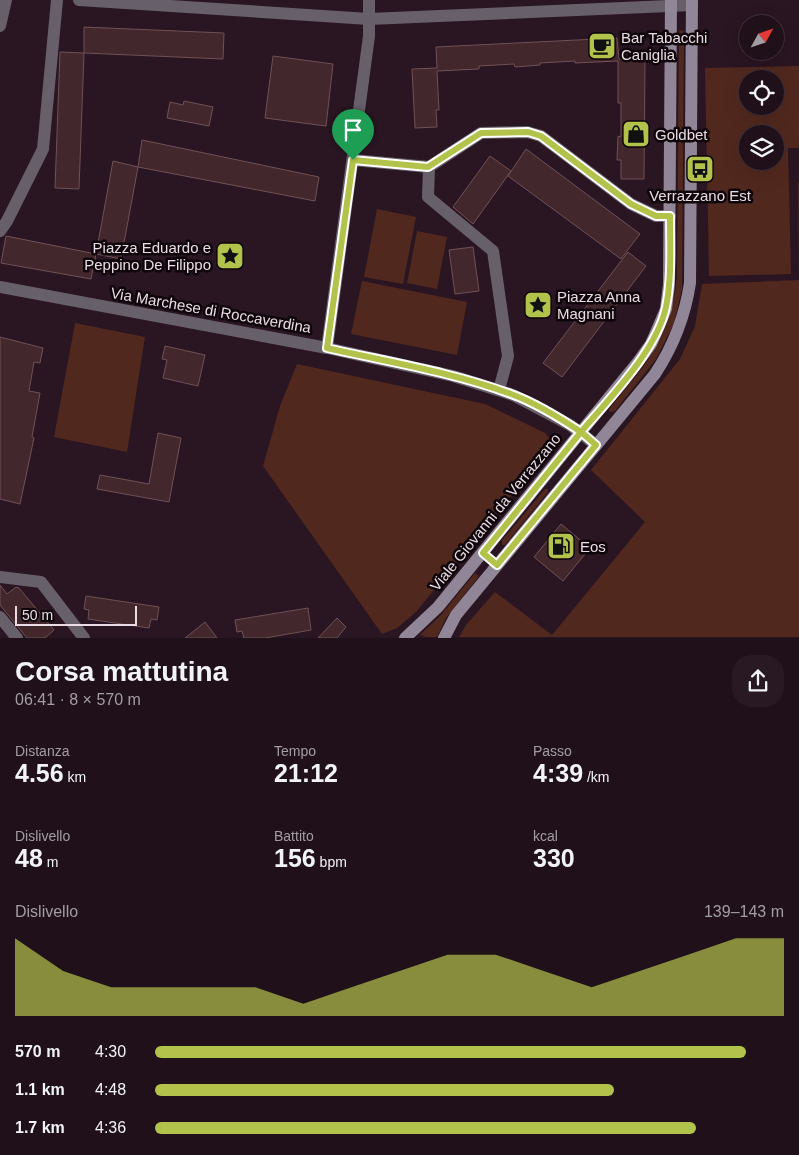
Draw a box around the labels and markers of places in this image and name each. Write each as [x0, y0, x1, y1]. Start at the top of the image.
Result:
place label: Bar Tabacchi Caniglia [621, 29, 707, 63]
cafe icon: Bar Tabacchi Caniglia [587, 31, 617, 61]
pin [332, 109, 374, 160]
shop icon: Goldbet [621, 119, 651, 149]
place label: Goldbet [655, 126, 708, 143]
bus stop icon: Verrazzano Est [685, 154, 715, 184]
place label: Verrazzano Est [649, 187, 752, 204]
place label: Piazza Eduardo e Peppino De Filippo [84, 239, 211, 273]
place icon: Piazza Eduardo e Peppino De Filippo [215, 241, 245, 271]
place label: Piazza Anna Magnani [557, 288, 641, 322]
place icon: Piazza Anna Magnani [523, 290, 553, 320]
fuel station icon: Eos [546, 531, 576, 561]
place label: Eos [580, 538, 606, 555]

